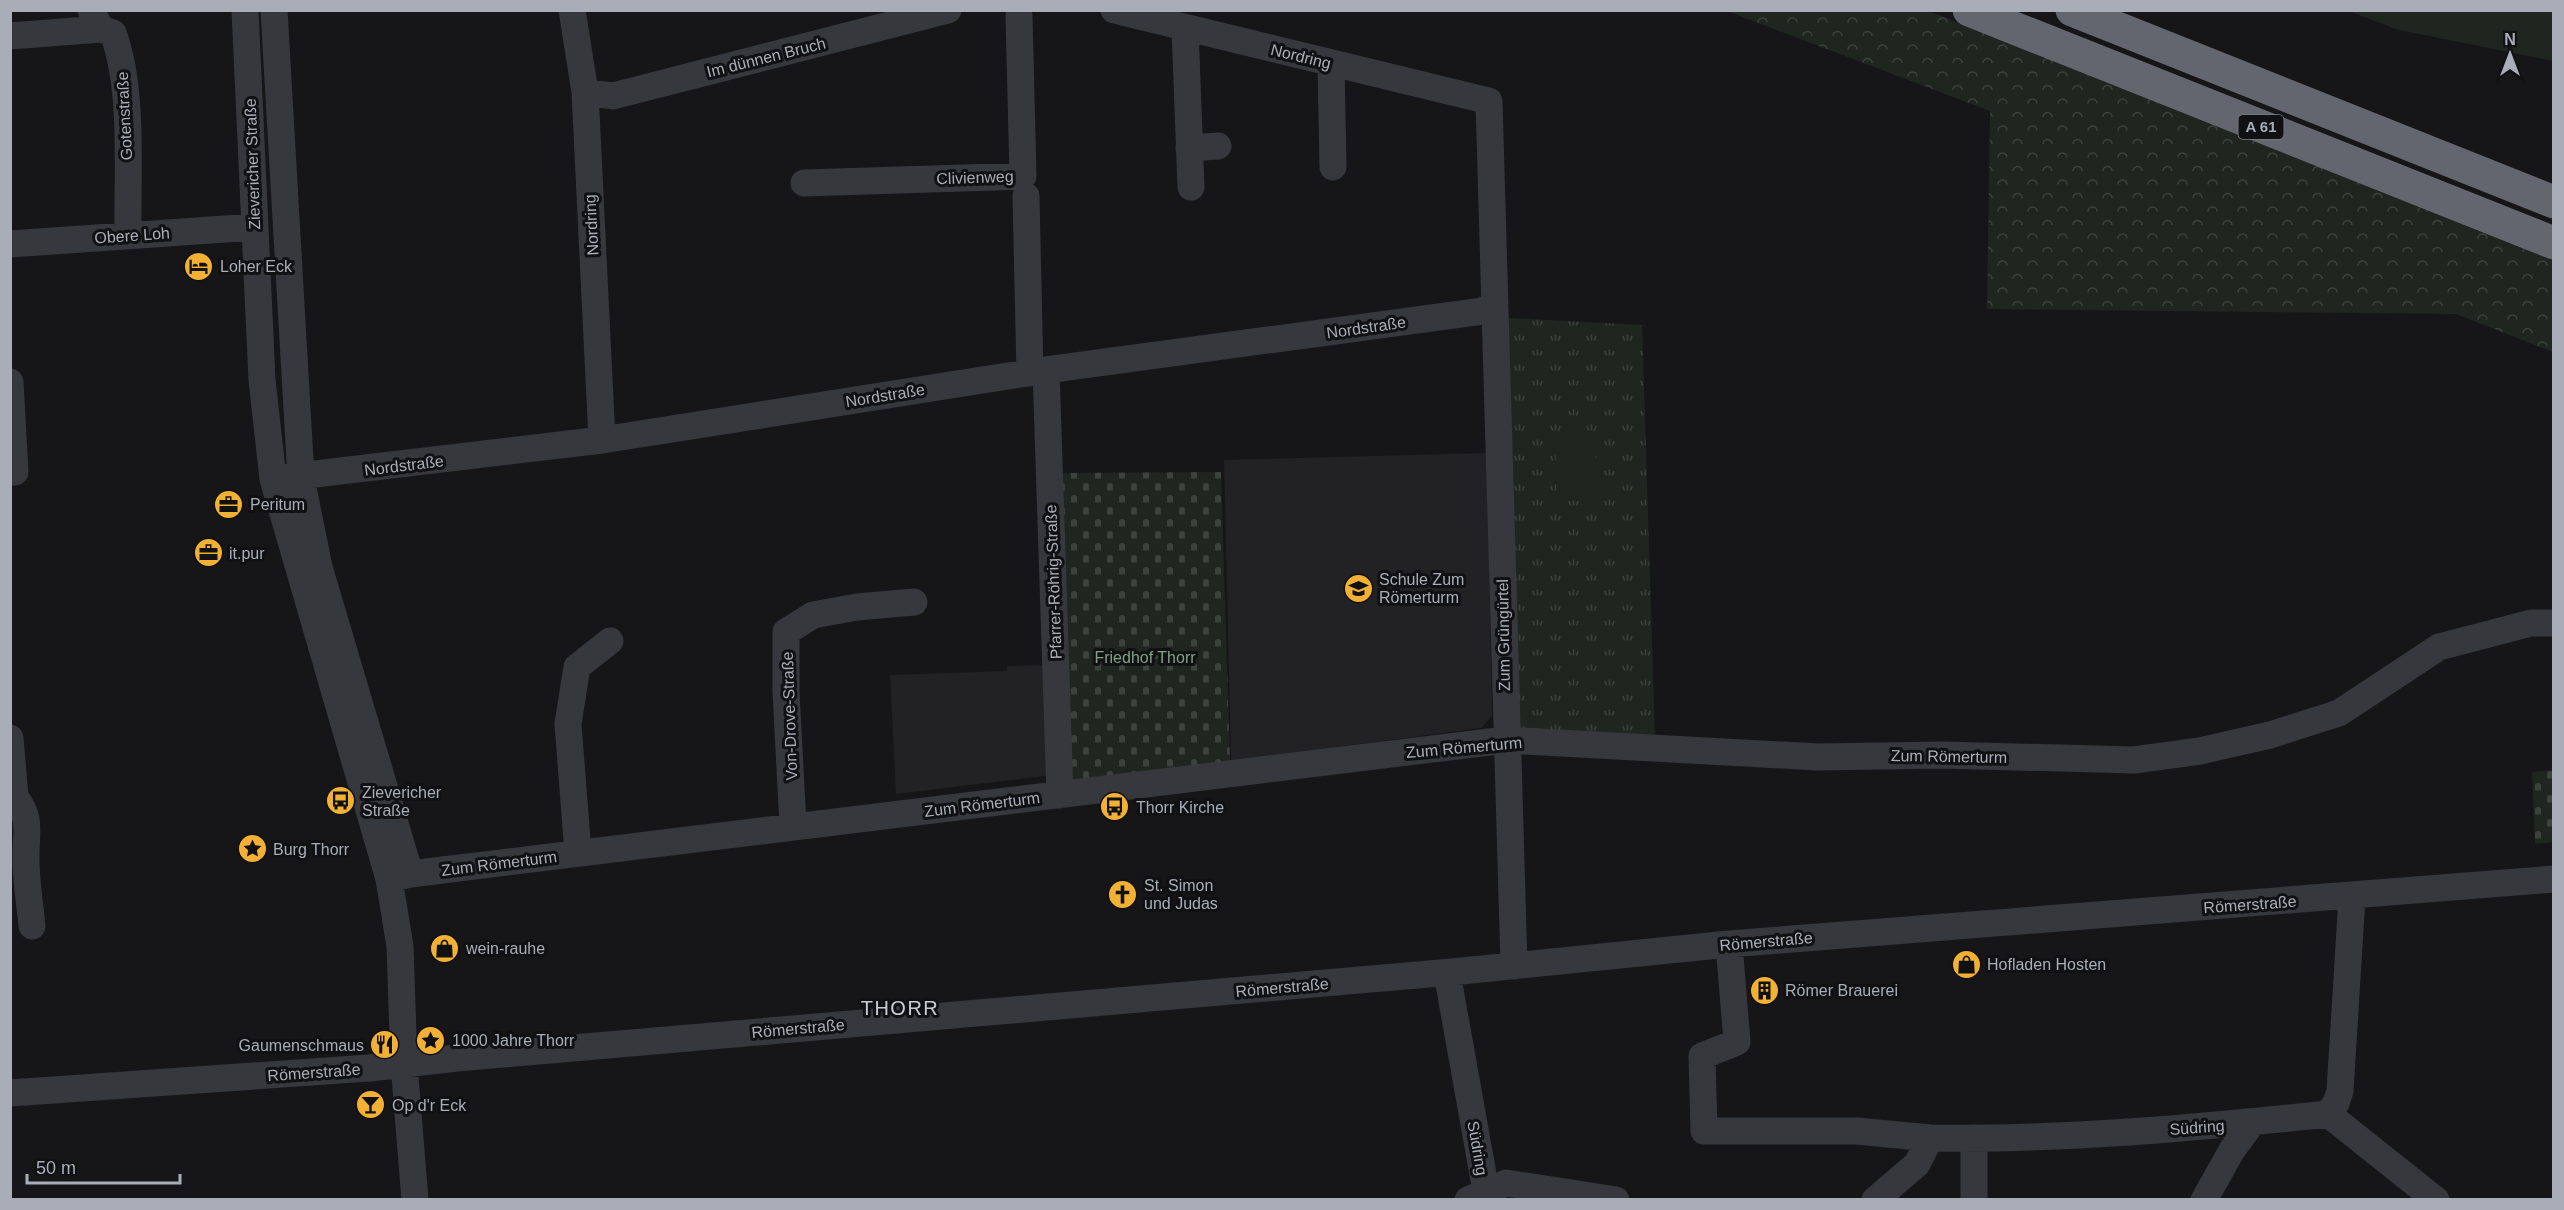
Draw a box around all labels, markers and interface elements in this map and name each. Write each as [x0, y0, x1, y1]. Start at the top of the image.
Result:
north arrow [2480, 24, 2540, 84]
text: N [2504, 31, 2516, 48]
street label: Im dünnen Bruch [705, 34, 827, 80]
street label: Nordring [1269, 41, 1333, 72]
street label: Gotenstraße [114, 71, 135, 161]
street label: Zievericher Straße [242, 98, 263, 230]
road number: A 61 [2238, 115, 2284, 139]
street label: Clivienweg [936, 168, 1014, 187]
street label: Nordring [581, 194, 602, 256]
street label: Obere Loh [94, 224, 170, 247]
hotel icon: Loher Eck [183, 250, 215, 282]
place label: Loher Eck [220, 258, 293, 275]
street label: Nordstraße [1325, 313, 1407, 341]
street label: Nordstraße [844, 381, 926, 410]
street label: Nordstraße [363, 452, 445, 479]
office icon: Peritum [213, 488, 245, 520]
place label: Peritum [250, 496, 305, 513]
street label: Pfarrer-Röhrig-Straße [1042, 504, 1065, 660]
office icon: it.pur [192, 537, 224, 569]
place label: it.pur [229, 545, 265, 562]
place label: Schule Zum Römerturm [1379, 571, 1464, 606]
school or university icon: Schule Zum Römerturm [1342, 572, 1374, 604]
street label: Zum Grüngürtel [1494, 579, 1513, 691]
park label: Friedhof Thorr [1094, 649, 1196, 666]
street label: Von-Drove-Straße [779, 651, 800, 781]
street label: Zum Römerturm [1405, 734, 1523, 761]
street label: Zum Römerturm [1891, 747, 2007, 766]
place label: Zievericher Straße [362, 784, 442, 819]
bus stop icon: Zievericher Straße [325, 785, 357, 817]
street label: Zum Römerturm [923, 789, 1041, 820]
bus stop icon: Thorr Kirche [1099, 791, 1131, 823]
place label: Thorr Kirche [1136, 799, 1224, 816]
place icon: Burg Thorr [236, 833, 268, 865]
place label: Burg Thorr [273, 841, 350, 858]
street label: Zum Römerturm [440, 848, 558, 879]
place label: St. Simon und Judas [1144, 877, 1218, 912]
church icon: St. Simon und Judas [1107, 878, 1139, 910]
street label: Römerstraße [2203, 893, 2297, 916]
street label: Römerstraße [1719, 929, 1813, 954]
shop icon: wein-rauhe [429, 932, 461, 964]
place label: wein-rauhe [465, 940, 545, 957]
shop icon: Hofladen Hosten [1950, 948, 1982, 980]
place label: Hofladen Hosten [1987, 956, 2106, 973]
building icon: Römer Brauerei [1748, 974, 1780, 1006]
street label: Römerstraße [1235, 975, 1329, 1000]
place label: Römer Brauerei [1785, 982, 1898, 999]
district label: THORR [861, 997, 939, 1019]
street label: Römerstraße [751, 1016, 845, 1041]
place icon: 1000 Jahre Thorr [415, 1024, 447, 1056]
restaurant icon: Gaumenschmaus [369, 1029, 401, 1061]
place label: 1000 Jahre Thorr [452, 1032, 575, 1049]
place label: Gaumenschmaus [239, 1037, 364, 1054]
street label: Römerstraße [267, 1061, 361, 1084]
bar icon: Op d'r Eck [355, 1089, 387, 1121]
place label: Op d'r Eck [392, 1097, 467, 1114]
street label: Südring [2169, 1117, 2225, 1138]
street label: Südring [1464, 1119, 1491, 1177]
scale bar [27, 1147, 180, 1185]
text: 50 m [36, 1158, 76, 1178]

